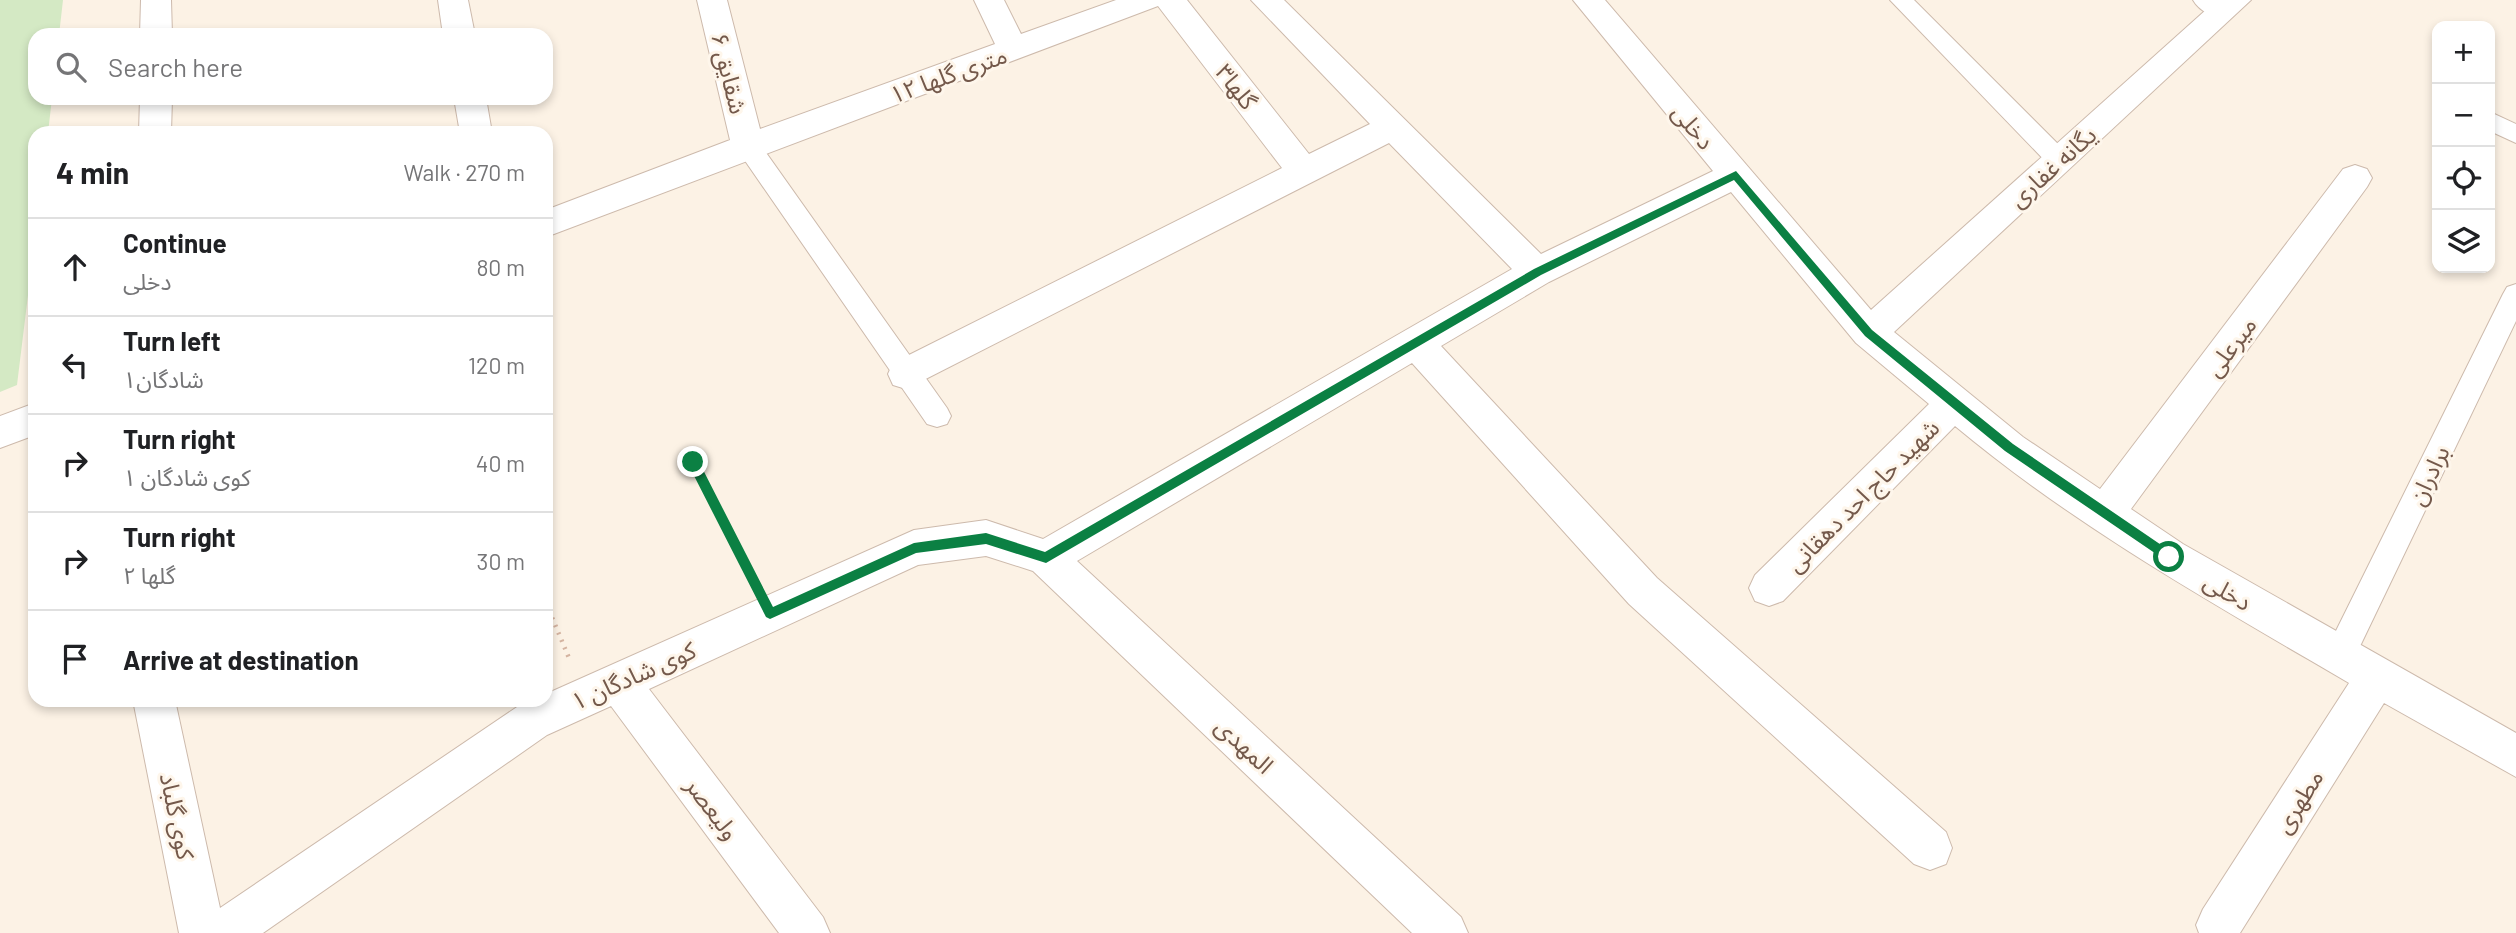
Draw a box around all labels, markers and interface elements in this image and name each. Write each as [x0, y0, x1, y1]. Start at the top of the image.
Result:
map controls [2432, 21, 2495, 273]
button: + [2432, 21, 2495, 84]
search box [28, 28, 553, 105]
street label: شقایق ۶ [704, 29, 754, 117]
street label: ۱۲ متری گلها [885, 39, 1011, 110]
icon: search [52, 48, 90, 86]
text: Search here [108, 51, 243, 82]
street label: گلها۳ [1210, 57, 1264, 115]
button: − [2432, 84, 2495, 147]
street label: دخلی [1667, 97, 1721, 155]
street label: یگانه غفاری [2002, 119, 2102, 213]
button: locate [2432, 147, 2495, 210]
text: 4 min [56, 154, 129, 190]
text: Walk · 270 m [403, 158, 525, 186]
button: layers [2432, 210, 2495, 273]
text: Continue [123, 227, 227, 258]
icon: ahead [56, 248, 94, 286]
text: 80 m [476, 253, 525, 281]
text: دخلی [123, 267, 171, 295]
street label: میرعلی [2198, 310, 2263, 382]
text: Turn left [123, 325, 221, 356]
icon: left [56, 346, 94, 384]
text: 120 m [468, 351, 525, 379]
text: شادگان۱ [123, 365, 204, 393]
street label: شهید حاج احد دهقانی [1779, 412, 1947, 580]
text: Turn right [123, 423, 236, 454]
street label: برادران [2401, 440, 2456, 510]
icon: right [56, 444, 94, 482]
route end [677, 446, 708, 477]
text: 40 m [476, 449, 525, 477]
text: کوی شادگان ۱ [123, 463, 251, 491]
text: Turn right [123, 521, 236, 552]
route start [2153, 541, 2184, 572]
icon: right [56, 542, 94, 580]
text: 30 m [477, 547, 525, 575]
text: گلها ۲ [123, 561, 176, 589]
street label: دخلی [2199, 566, 2257, 616]
street label: کوی شادگان ۱ [566, 634, 701, 716]
icon: arrive [56, 640, 94, 678]
text: Arrive at destination [123, 644, 359, 675]
street label: المهدی [1209, 711, 1280, 780]
street label: مطهری [2267, 764, 2330, 839]
street label: کوی گلباد [154, 770, 202, 863]
street label: ولیعصر [679, 770, 746, 846]

